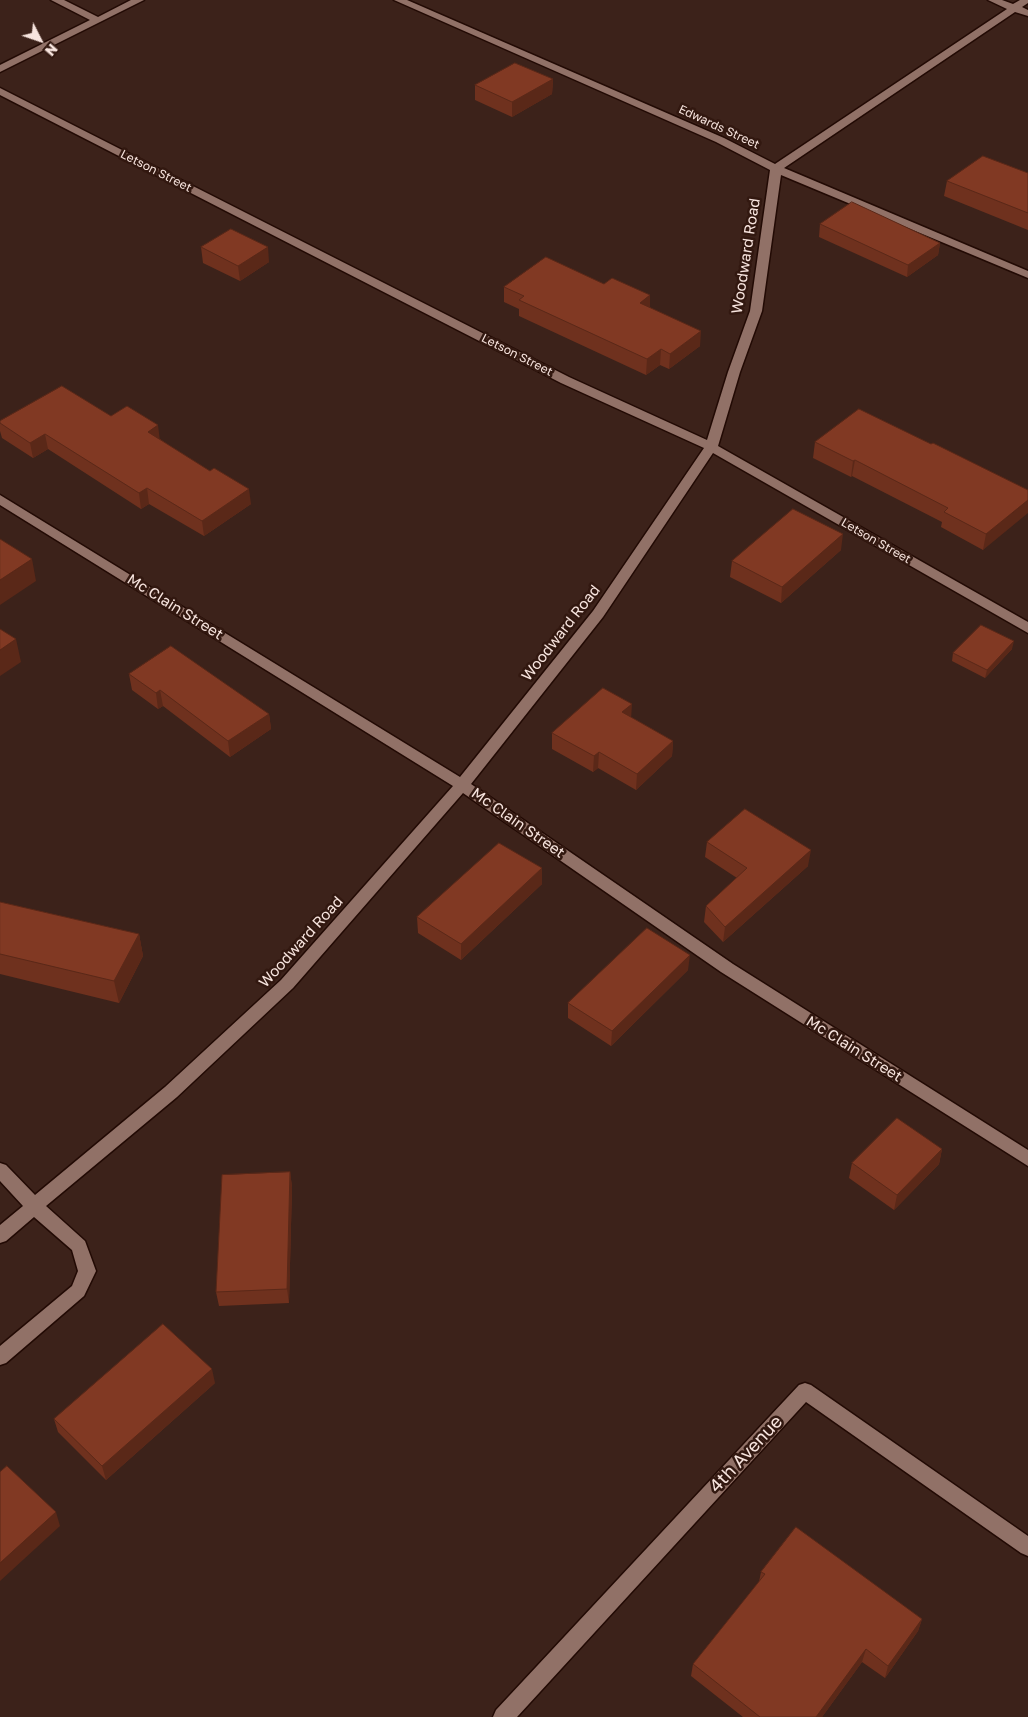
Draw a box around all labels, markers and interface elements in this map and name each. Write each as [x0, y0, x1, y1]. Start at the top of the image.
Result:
north arrow [15, 15, 65, 65]
text: N [42, 41, 62, 60]
street label: Edwards Street [676, 102, 762, 152]
street label: Letson Street [118, 147, 194, 195]
street label: Woodward Road [728, 197, 764, 315]
street label: Letson Street [479, 331, 555, 379]
street label: Letson Street [839, 515, 913, 567]
street label: Mc Clain Street [124, 570, 226, 644]
street label: Woodward Road [518, 581, 604, 685]
street label: Mc Clain Street [468, 784, 568, 862]
street label: Woodward Road [255, 893, 347, 991]
street label: Mc Clain Street [803, 1012, 905, 1086]
street label: 4th Avenue [705, 1411, 787, 1497]

